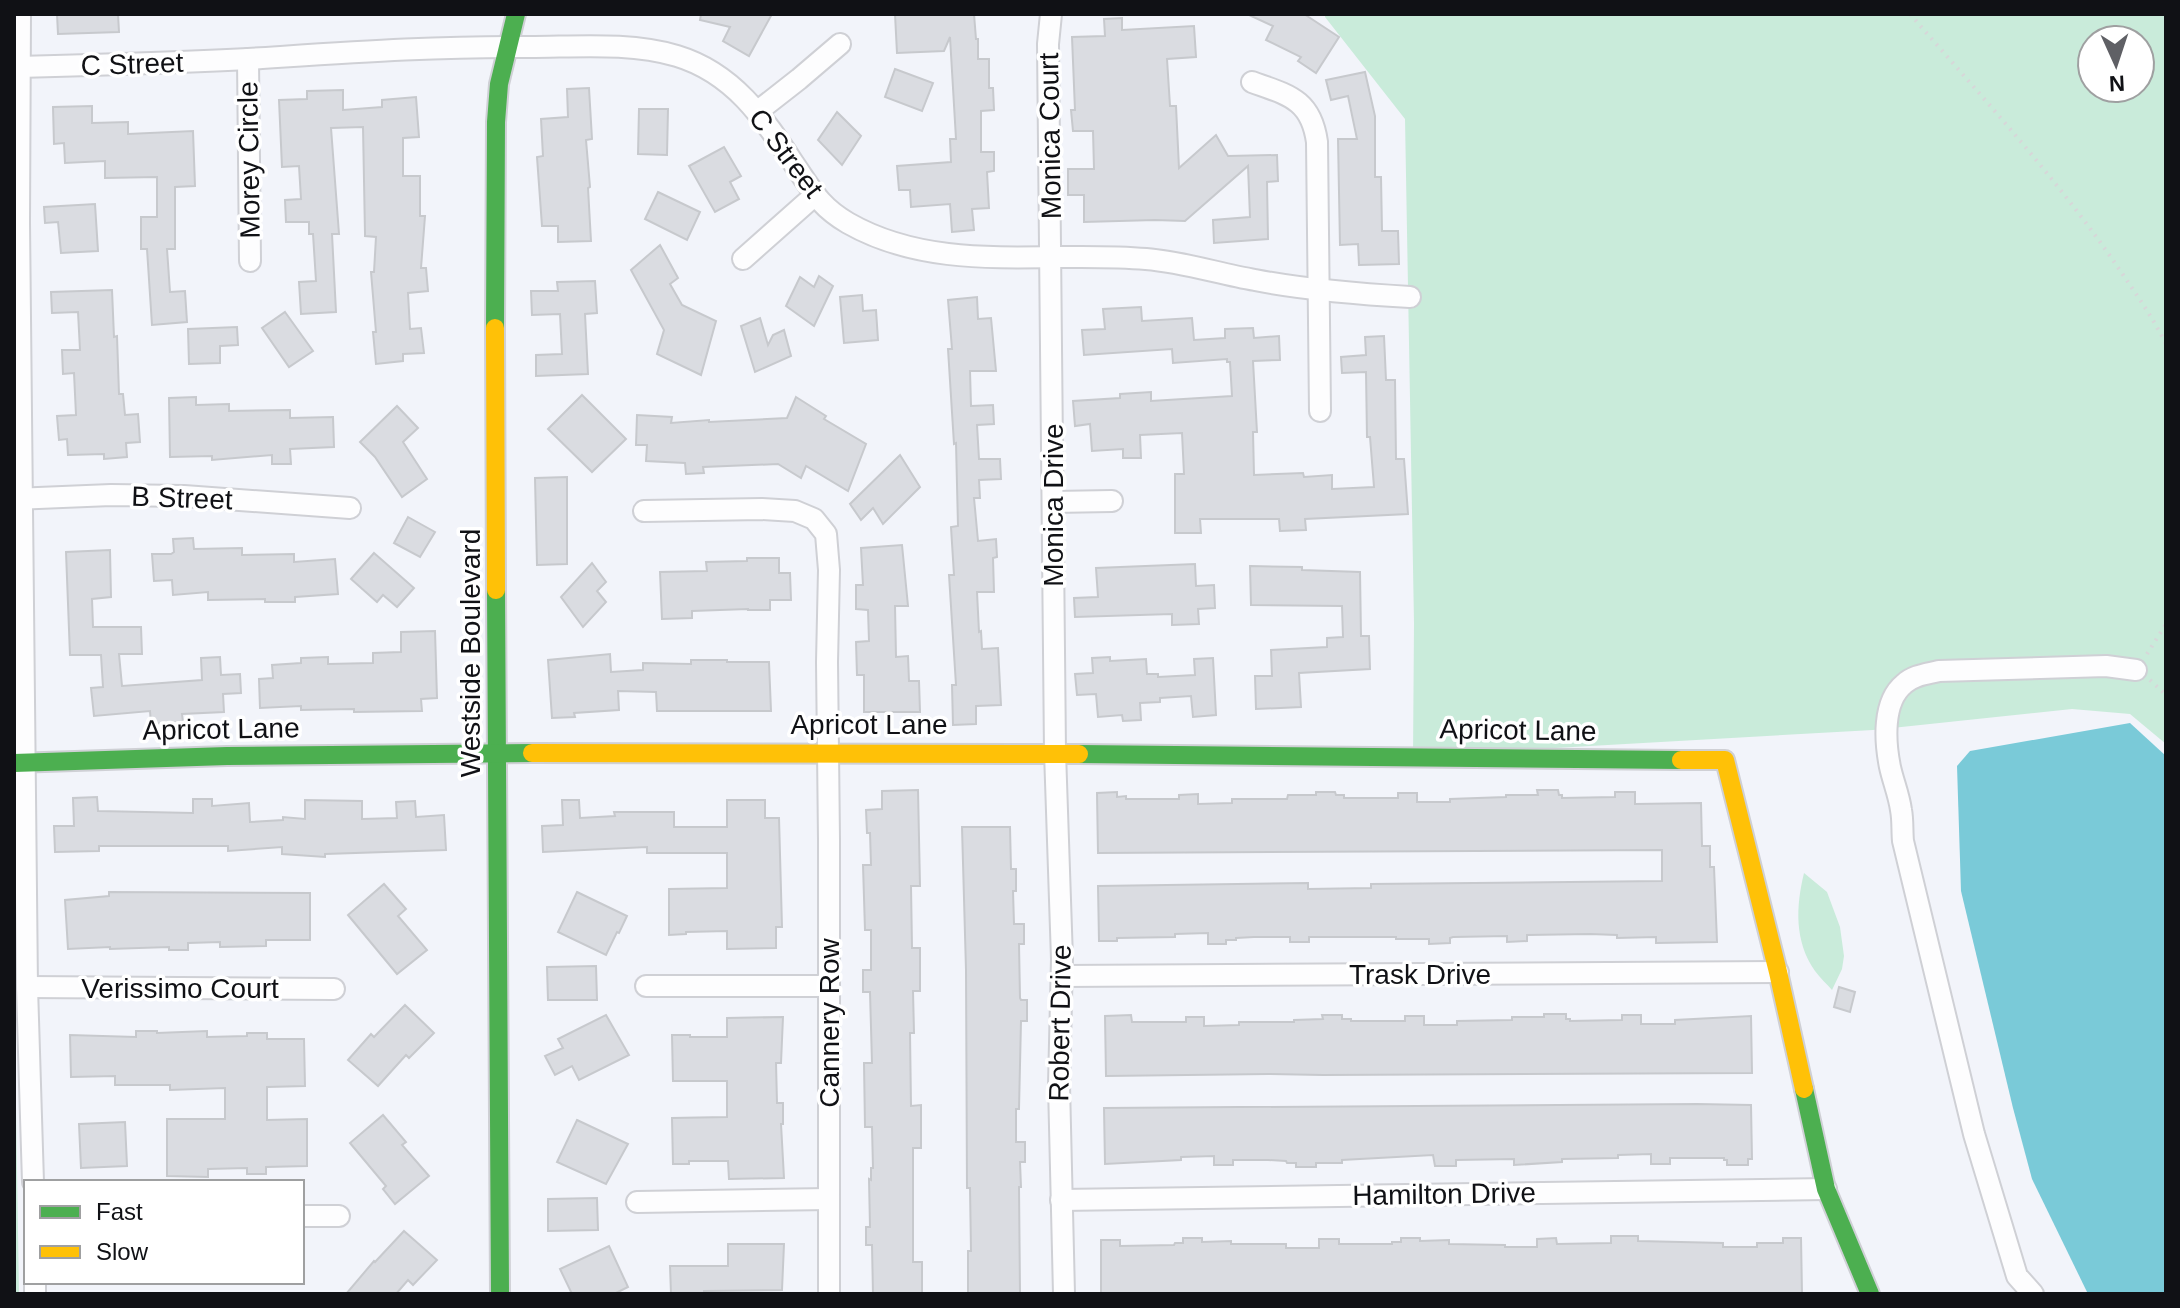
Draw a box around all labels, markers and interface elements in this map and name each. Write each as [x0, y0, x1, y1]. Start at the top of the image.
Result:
north arrow [2076, 24, 2156, 104]
street label: C Street [80, 47, 184, 81]
street label: Monica Court [1033, 52, 1067, 220]
text: N [2108, 71, 2126, 96]
street label: Morey Circle [232, 81, 266, 239]
street label: C Street [743, 103, 829, 204]
street label: Monica Drive [1038, 423, 1069, 587]
street label: B Street [131, 481, 233, 515]
street label: Westside Boulevard [455, 529, 486, 777]
street label: Apricot Lane [790, 709, 948, 740]
street label: Apricot Lane [142, 712, 300, 746]
street label: Apricot Lane [1439, 713, 1597, 747]
street label: Cannery Row [814, 937, 845, 1108]
street label: Robert Drive [1043, 944, 1077, 1102]
street label: Trask Drive [1349, 959, 1491, 990]
street label: Verissimo Court [81, 973, 279, 1004]
street label: Hamilton Drive [1352, 1177, 1536, 1211]
legend [24, 1180, 304, 1284]
text: Fast [96, 1198, 143, 1225]
text: Slow [96, 1238, 149, 1265]

